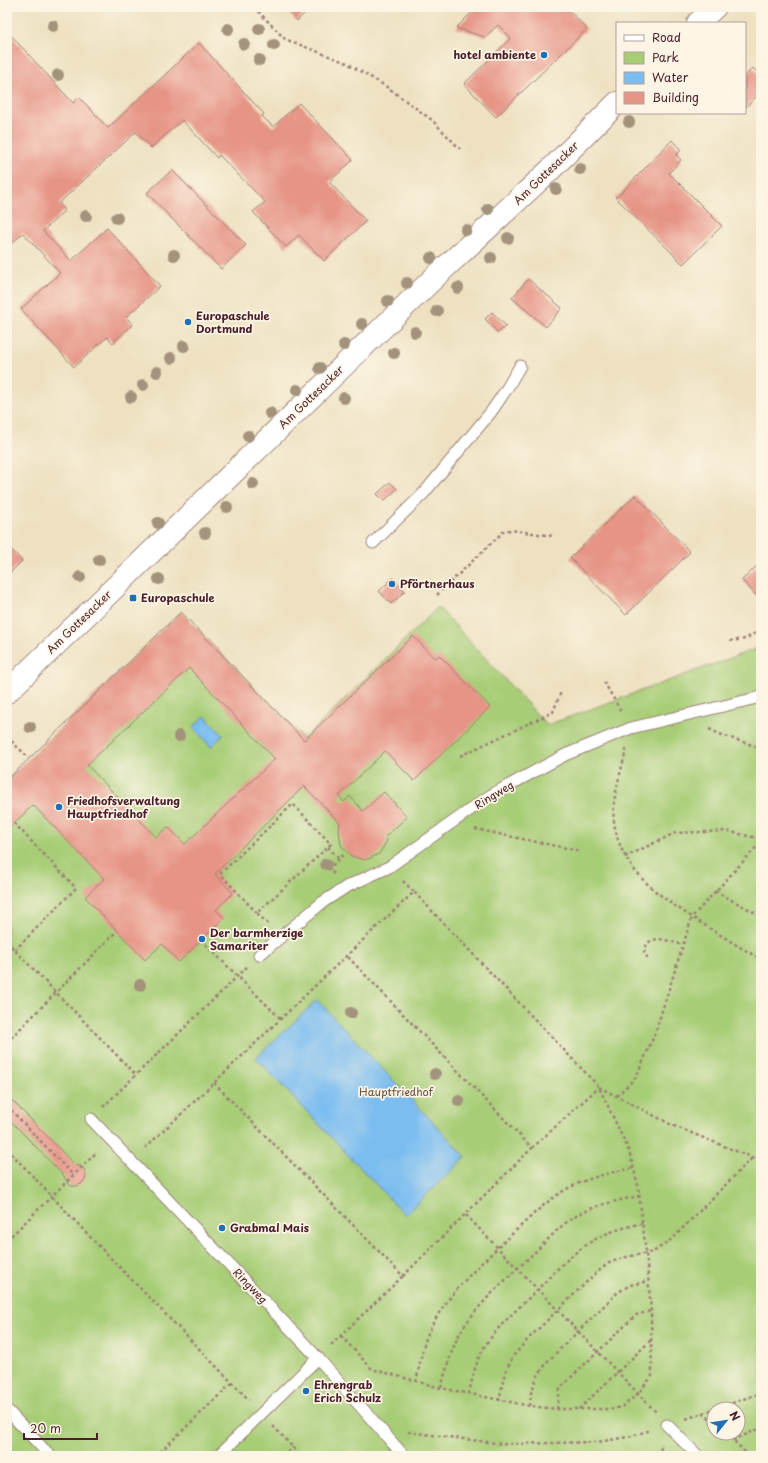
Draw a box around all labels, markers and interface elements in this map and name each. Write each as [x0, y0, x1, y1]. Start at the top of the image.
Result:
legend [616, 22, 746, 114]
text: Road [652, 28, 681, 46]
place label: hotel ambiente [453, 46, 536, 63]
text: Park [652, 48, 679, 66]
marker: hotel ambiente [539, 50, 549, 60]
text: Water [652, 68, 689, 86]
text: Building [652, 88, 699, 106]
street label: Am Gottesacker [509, 136, 583, 208]
place label: Europaschule Dortmund [196, 307, 269, 337]
marker: Europaschule Dortmund [183, 317, 193, 327]
street label: Am Gottesacker [274, 360, 348, 432]
place label: Pförtnerhaus [400, 575, 474, 592]
marker: Pförtnerhaus [387, 579, 397, 589]
street label: Am Gottesacker [42, 585, 116, 657]
place label: Europaschule [141, 589, 214, 606]
marker: Europaschule [128, 593, 138, 603]
street label: Ringweg [471, 776, 517, 813]
place label: Friedhofsverwaltung Hauptfriedhof [67, 792, 180, 822]
marker: Friedhofsverwaltung Hauptfriedhof [54, 802, 64, 812]
place label: Der barmherzige Samariter [210, 924, 303, 954]
marker: Der barmherzige Samariter [197, 934, 207, 944]
park label: Hauptfriedhof [359, 1083, 434, 1100]
place label: Grabmal Mais [230, 1219, 309, 1236]
marker: Grabmal Mais [217, 1223, 227, 1233]
street label: Ringweg [229, 1264, 272, 1307]
place label: Ehrengrab Erich Schulz [314, 1376, 381, 1406]
marker: Ehrengrab Erich Schulz [301, 1386, 311, 1396]
north arrow [706, 1401, 746, 1441]
text: N [726, 1408, 745, 1424]
scale bar [24, 1415, 97, 1441]
text: 20 m [30, 1419, 61, 1437]

